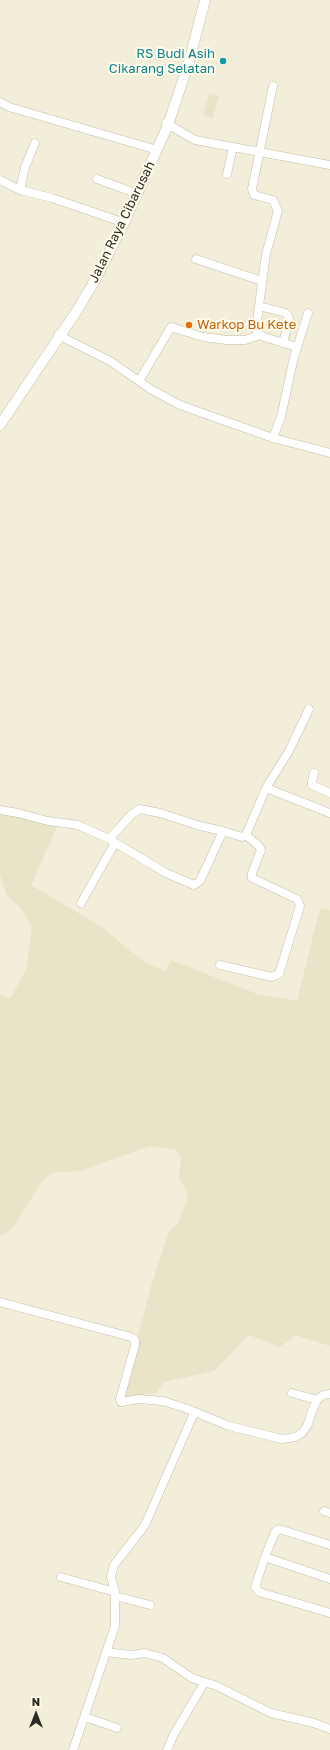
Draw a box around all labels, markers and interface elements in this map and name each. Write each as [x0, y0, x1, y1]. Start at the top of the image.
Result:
place label: RS Budi Asih Cikarang Selatan [109, 46, 215, 77]
marker: RS Budi Asih Cikarang Selatan [218, 56, 228, 66]
street label: Jalan Raya Cibarusah [86, 159, 158, 285]
place label: Warkop Bu Kete [197, 317, 296, 333]
marker: Warkop Bu Kete [184, 320, 194, 330]
north arrow [16, 1694, 56, 1734]
text: N [32, 1695, 40, 1708]

